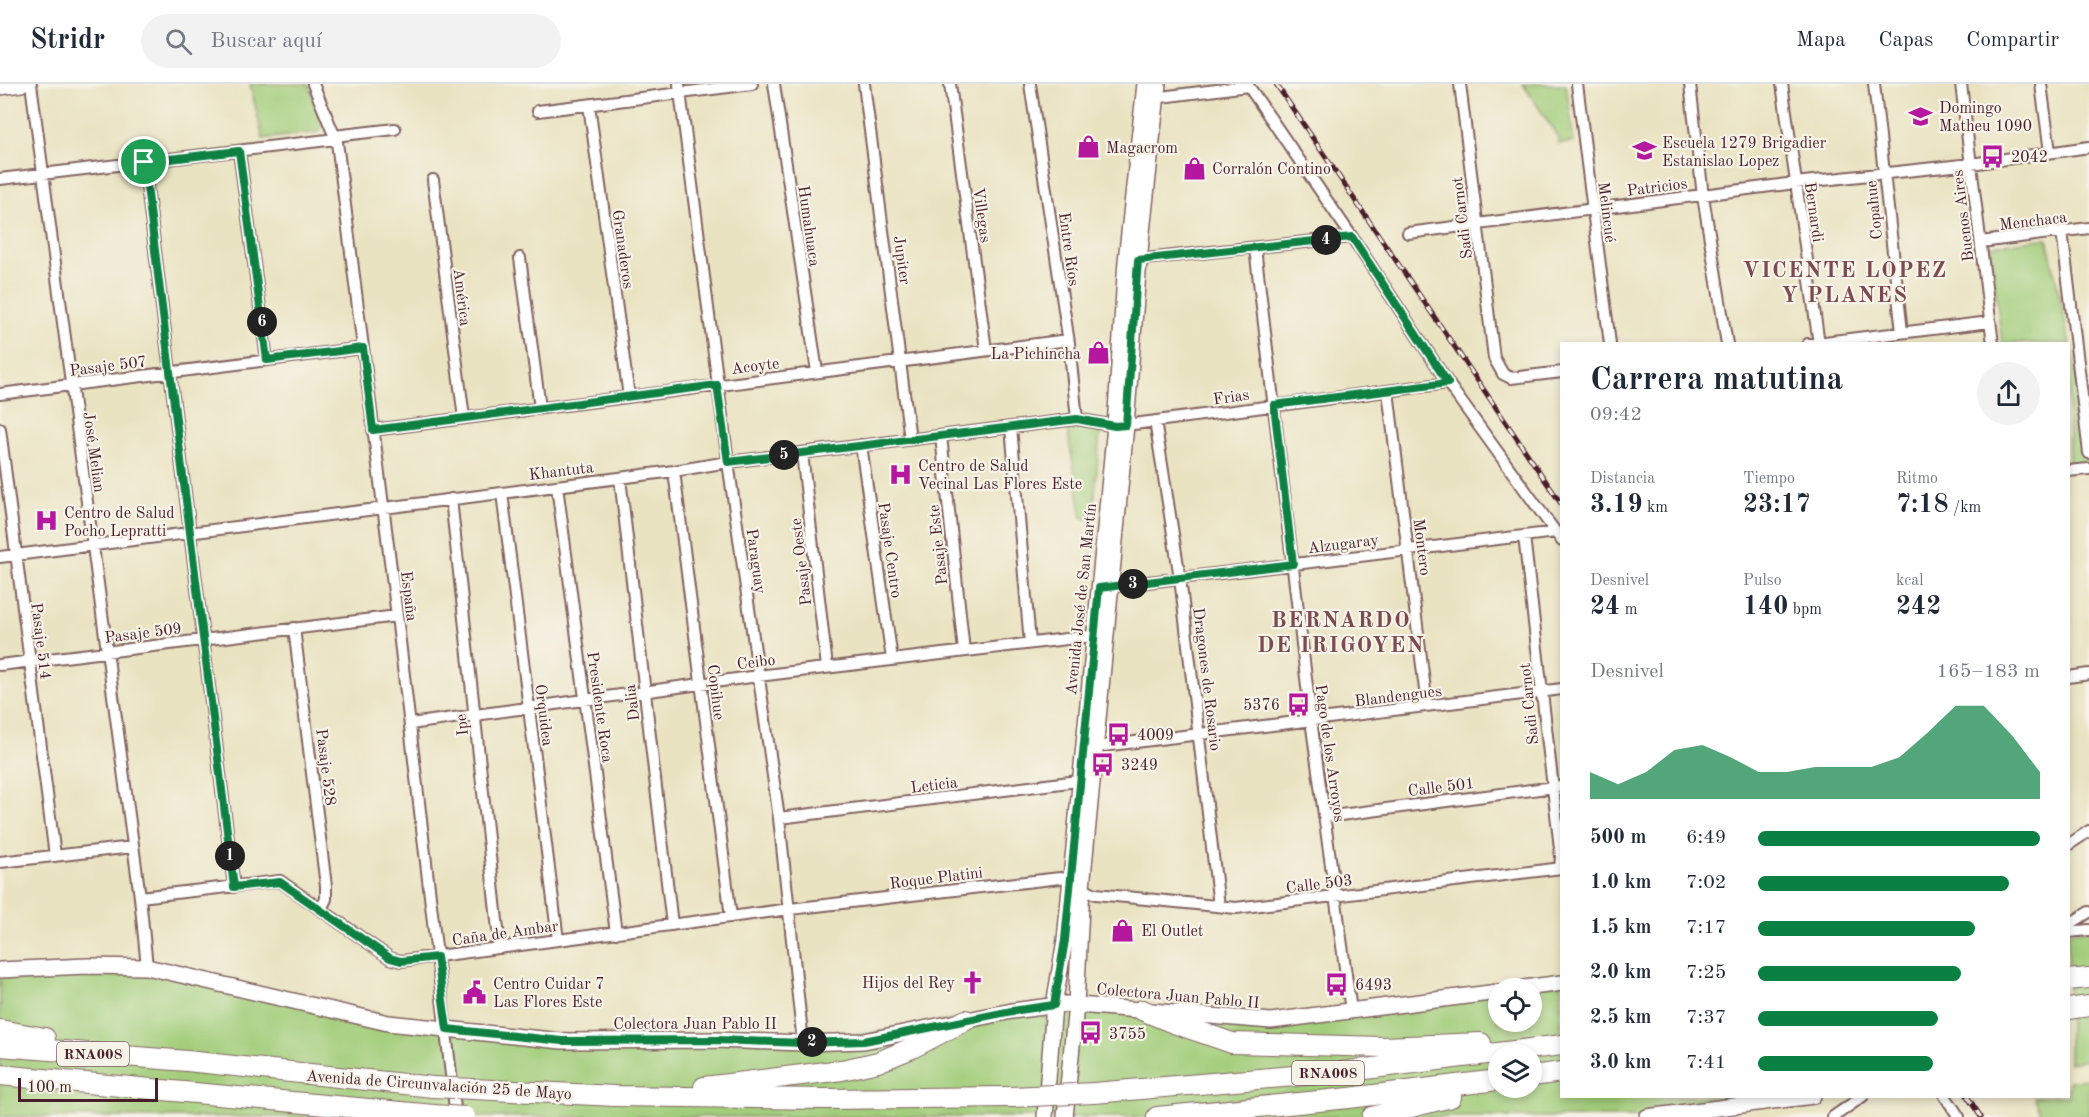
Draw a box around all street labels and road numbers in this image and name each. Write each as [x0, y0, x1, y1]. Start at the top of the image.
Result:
street label: Buenos Aires [1950, 169, 1978, 263]
street label: Sadi Carnot [1450, 176, 1476, 260]
street label: Patricios [1626, 176, 1688, 200]
street label: Copahue [1864, 179, 1886, 240]
street label: Melincué [1594, 181, 1618, 243]
street label: Bernardi [1801, 181, 1825, 243]
street label: Humahuaca [794, 185, 822, 268]
street label: Villegas [969, 187, 993, 244]
street label: Granaderos [609, 209, 635, 290]
street label: Menchaca [1999, 210, 2068, 234]
street label: Entre Ríos [1055, 211, 1081, 287]
street label: Jupiter [890, 235, 912, 286]
street label: América [450, 267, 473, 327]
street label: Pasaje 507 [69, 354, 148, 380]
street label: Acoyte [730, 356, 780, 378]
street label: Frias [1212, 388, 1251, 408]
street label: José Melian [79, 411, 107, 494]
street label: Khantuta [528, 460, 595, 484]
street label: Pasaje Centro [874, 501, 904, 599]
street label: Avenida José de San Martín [1064, 502, 1100, 696]
street label: Pasaje Este [927, 504, 951, 586]
street label: Pasaje Oeste [789, 517, 815, 607]
street label: Montero [1410, 518, 1432, 577]
street label: Paraguay [743, 528, 768, 596]
street label: Alzugaray [1307, 533, 1380, 557]
street label: España [397, 570, 419, 622]
street label: Pasaje 514 [27, 602, 53, 681]
street label: Dragones de Rosario [1189, 607, 1223, 752]
street label: Pasaje 509 [104, 621, 183, 647]
street label: Presidente Roca [583, 651, 615, 764]
street label: Ceibo [736, 653, 776, 673]
street label: Sadi Carnot [1518, 662, 1542, 746]
street label: Copihue [704, 664, 726, 721]
street label: Orquidea [531, 683, 555, 747]
street label: Dalia [623, 683, 643, 722]
street label: Pago de los Arroyos [1311, 683, 1347, 823]
street label: Blandengues [1354, 684, 1443, 710]
street label: Ipe [454, 713, 472, 737]
street label: Pasaje 528 [312, 728, 338, 807]
street label: Leticia [910, 775, 959, 797]
street label: Calle 501 [1407, 776, 1475, 800]
street label: Roque Platini [889, 865, 984, 893]
street label: Calle 503 [1285, 873, 1353, 897]
street label: Caña de Ambar [451, 919, 560, 949]
street label: Colectora Juan Pablo II [1096, 982, 1260, 1012]
street label: Colectora Juan Pablo II [613, 1017, 777, 1033]
road number: RNA008 [57, 1042, 129, 1066]
road number: RNA008 [1292, 1061, 1364, 1085]
street label: Avenida de Circunvalación 25 de Mayo [305, 1069, 572, 1103]

